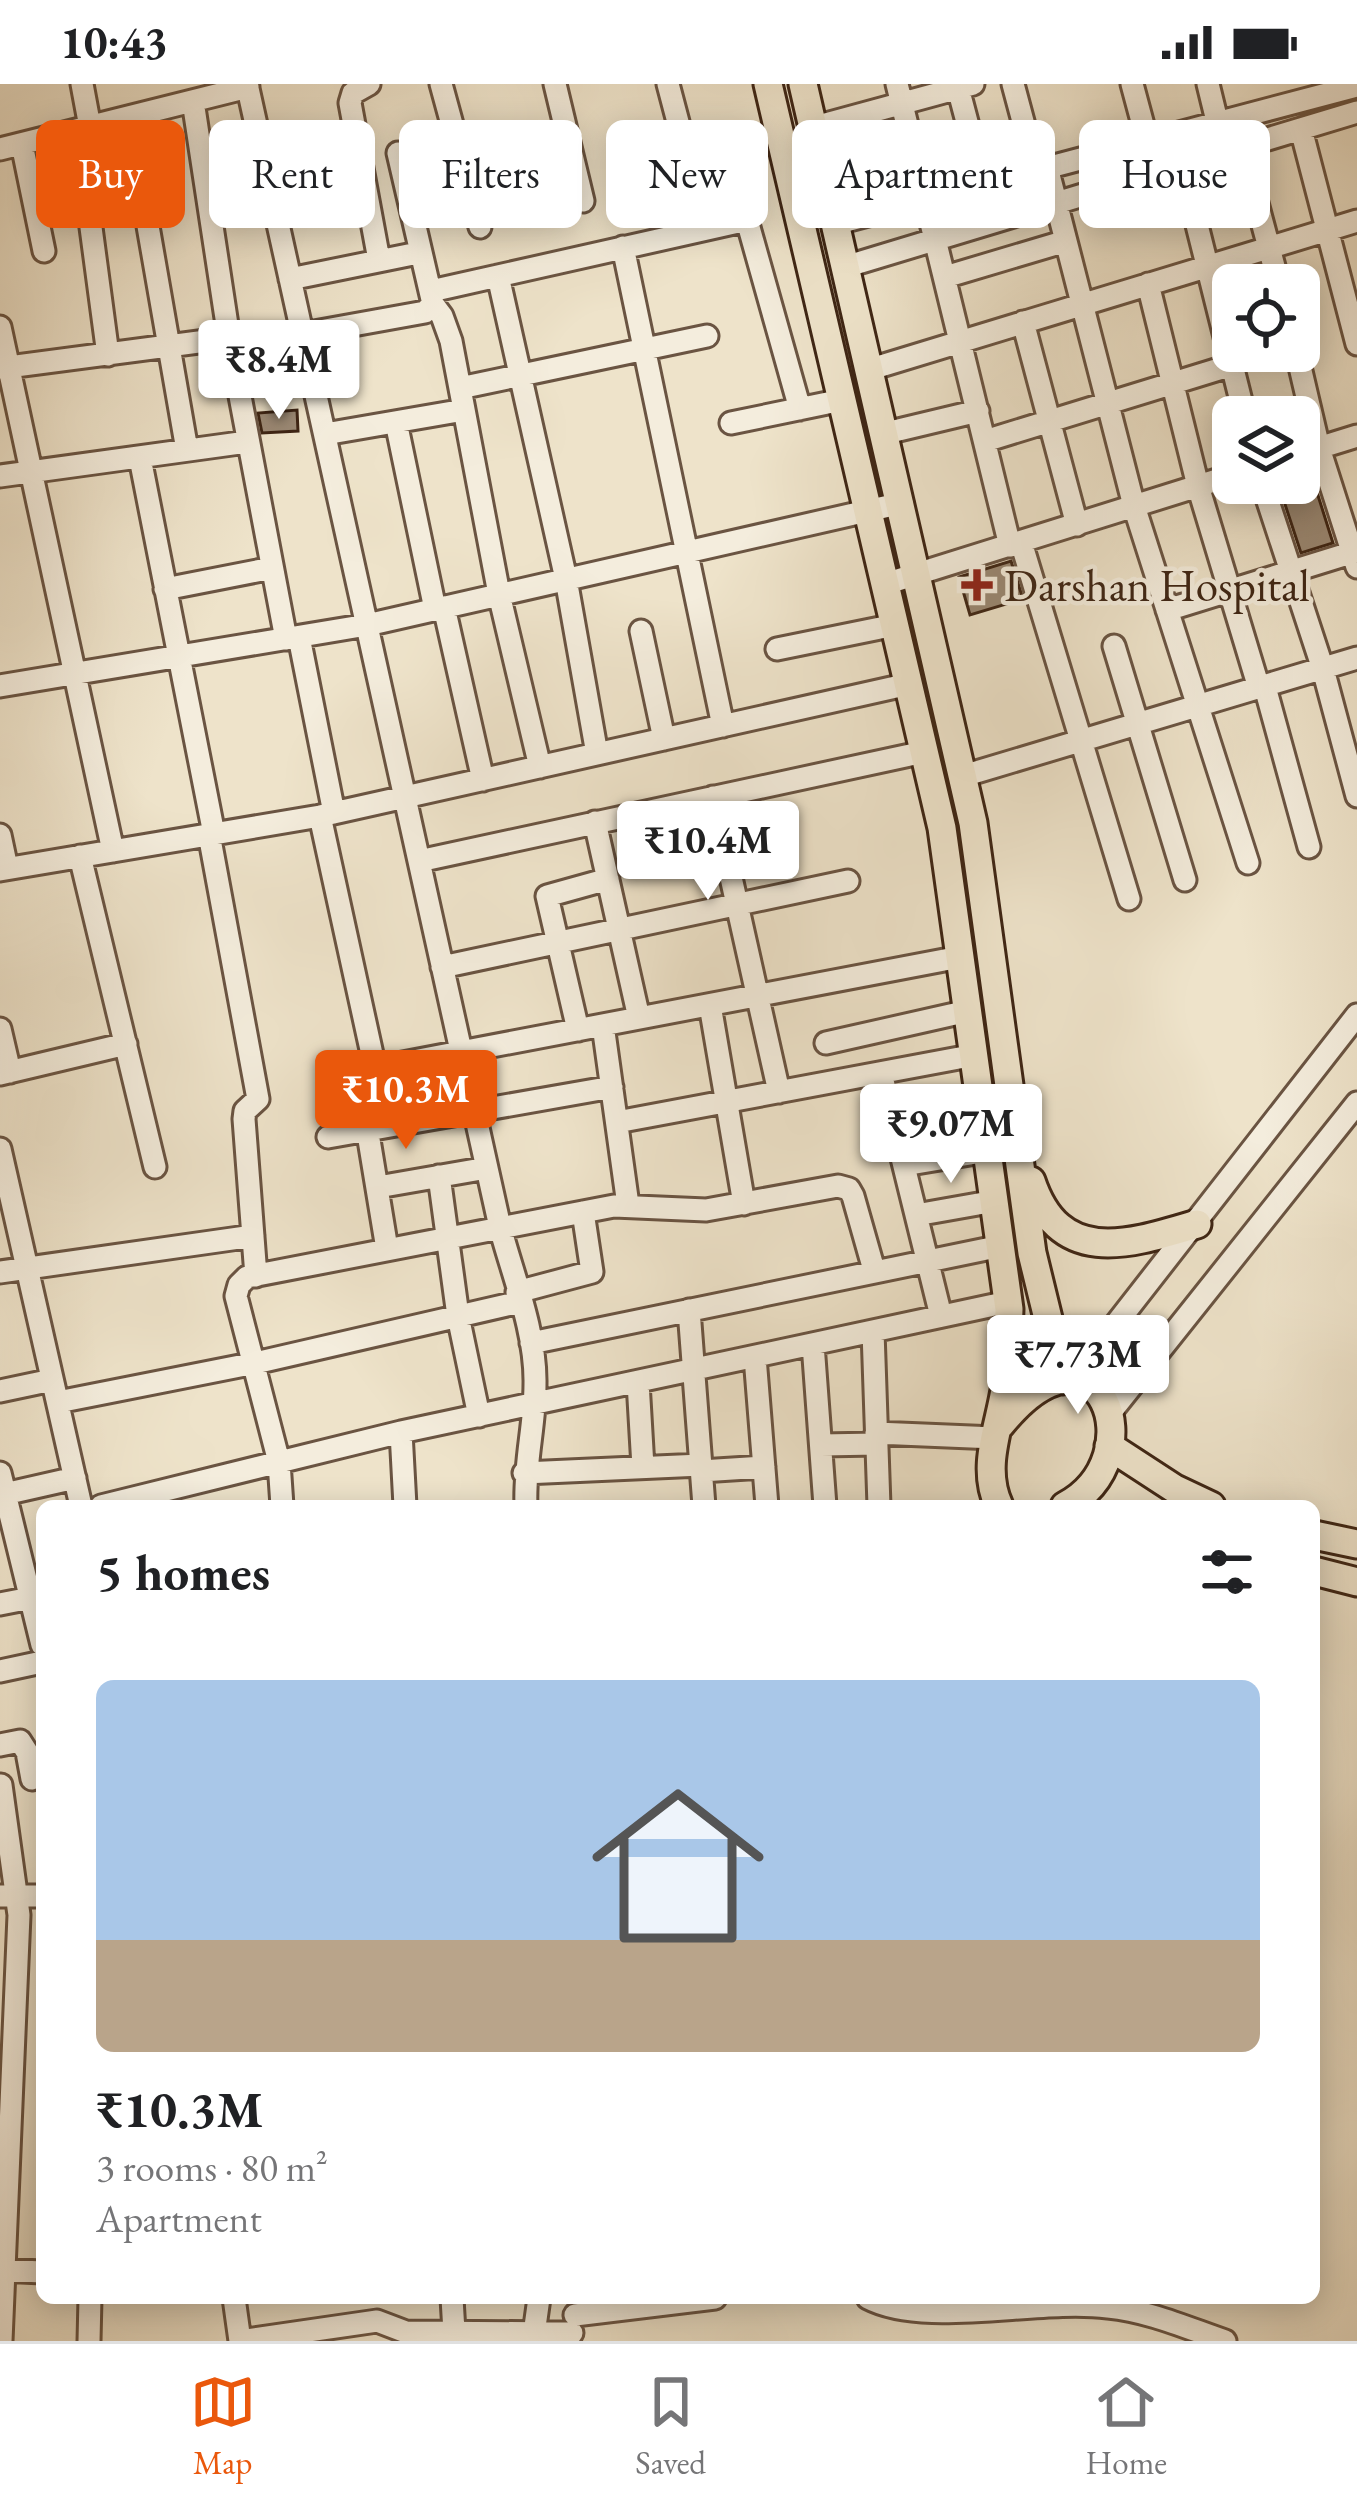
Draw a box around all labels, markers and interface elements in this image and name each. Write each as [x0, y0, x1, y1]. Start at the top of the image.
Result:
text: 10:43 [60, 13, 168, 71]
chip: Buy [36, 120, 185, 228]
chip: Rent [209, 120, 375, 228]
chip: Filters [399, 120, 582, 228]
chip: New [606, 120, 768, 228]
chip: Apartment [792, 120, 1055, 228]
chip: House [1079, 120, 1270, 228]
map controls [1212, 264, 1320, 504]
button: locate [1212, 264, 1320, 372]
pin: ₹8.4M [195, 320, 363, 422]
text: ₹8.4M [225, 333, 333, 384]
button: layers [1212, 396, 1320, 504]
place label: Darshan Hospital [1004, 556, 1310, 614]
marker: Darshan Hospital [961, 569, 993, 601]
pin: ₹10.4M [610, 801, 806, 903]
text: ₹10.4M [644, 814, 772, 865]
pin: ₹10.3M [308, 1050, 504, 1152]
text: ₹10.3M [342, 1063, 470, 1114]
pin: ₹9.07M [853, 1084, 1049, 1186]
text: ₹9.07M [887, 1097, 1015, 1148]
pin: ₹7.73M [980, 1315, 1176, 1417]
text: ₹7.73M [1014, 1328, 1142, 1379]
text: 5 homes [96, 1539, 270, 1605]
icon: filters [1194, 1539, 1260, 1605]
icon: home [570, 1758, 786, 1974]
text: ₹10.3M [96, 2076, 263, 2142]
text: 3 rooms · 80 m² [96, 2142, 328, 2193]
text: Apartment [96, 2193, 262, 2244]
tab: Map [190, 2369, 256, 2484]
tab: Saved [635, 2369, 706, 2484]
tab: Home [1086, 2369, 1167, 2484]

